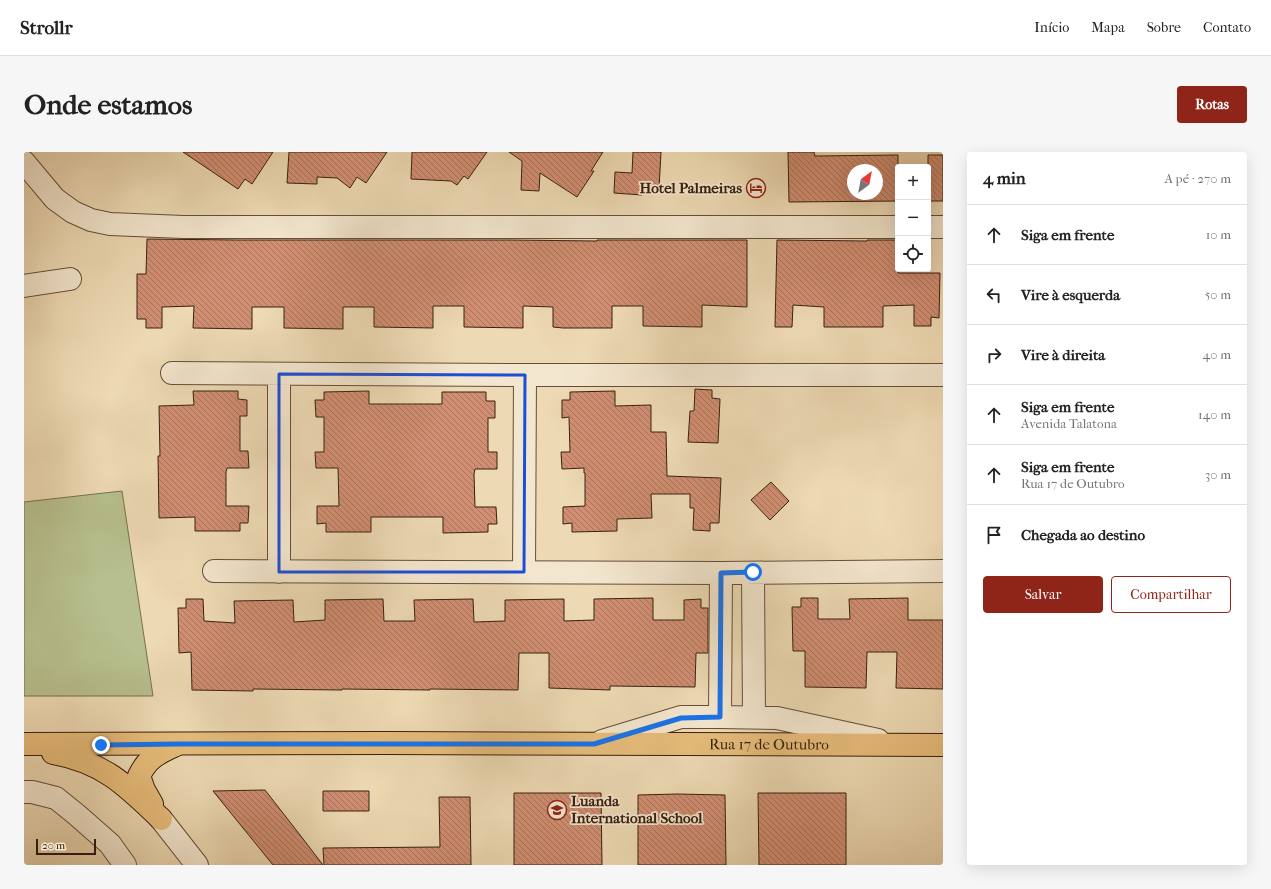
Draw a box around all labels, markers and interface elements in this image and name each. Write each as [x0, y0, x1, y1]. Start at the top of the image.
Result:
text: Strollr [20, 17, 73, 39]
text: Início [1034, 19, 1069, 36]
text: Mapa [1091, 19, 1125, 36]
text: Sobre [1147, 19, 1181, 36]
text: Contato [1203, 19, 1251, 36]
button: Rotas [1177, 86, 1247, 123]
text: Onde estamos [24, 88, 192, 121]
north arrow [847, 164, 883, 200]
map controls [895, 164, 931, 272]
button: + [895, 164, 931, 200]
text: 4 min [983, 168, 1026, 188]
text: A pé · 270 m [1164, 171, 1231, 186]
hotel icon: Hotel Palmeiras [745, 177, 767, 199]
place label: Hotel Palmeiras [640, 179, 742, 197]
button: − [895, 200, 931, 236]
icon: ahead [983, 224, 1005, 246]
text: Siga em frente [1021, 226, 1114, 244]
text: 10 m [1206, 227, 1231, 242]
button: locate [895, 236, 931, 272]
icon: left [983, 284, 1005, 306]
text: Vire à esquerda [1021, 286, 1120, 304]
text: 50 m [1205, 287, 1231, 302]
icon: right [983, 344, 1005, 366]
text: Vire à direita [1021, 346, 1105, 364]
text: 40 m [1203, 347, 1231, 362]
text: Siga em frente [1021, 398, 1114, 416]
icon: ahead [983, 404, 1005, 426]
text: 140 m [1198, 407, 1231, 422]
text: Avenida Talatona [1021, 416, 1117, 431]
text: Siga em frente [1021, 458, 1114, 476]
icon: ahead [983, 464, 1005, 486]
text: 30 m [1205, 467, 1231, 482]
text: Rua 17 de Outubro [1021, 476, 1125, 491]
icon: arrive [983, 524, 1005, 546]
text: Chegada ao destino [1021, 526, 1145, 544]
route start [744, 563, 762, 581]
button: Salvar [983, 576, 1103, 613]
button: Compartilhar [1111, 576, 1231, 613]
street label: Rua 17 de Outubro [709, 735, 829, 754]
route end [92, 736, 110, 754]
place label: Luanda International School [571, 792, 703, 827]
school or university icon: Luanda International School [546, 799, 568, 821]
scale bar [36, 837, 96, 856]
text: 20 m [42, 839, 65, 852]

